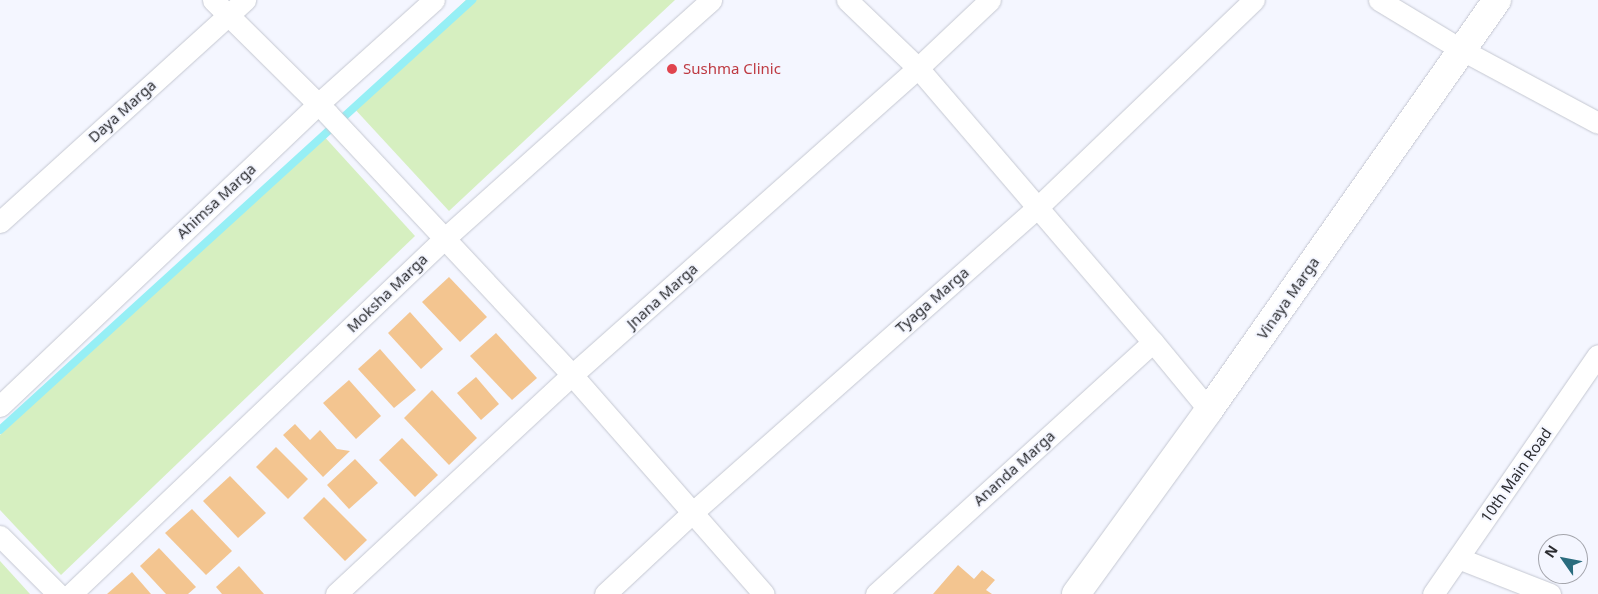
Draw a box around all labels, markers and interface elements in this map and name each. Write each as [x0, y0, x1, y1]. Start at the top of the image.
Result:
place label: Sushma Clinic [683, 60, 781, 78]
marker: Sushma Clinic [665, 62, 679, 76]
street label: Daya Marga [84, 76, 160, 146]
street label: Ahimsa Marga [173, 160, 259, 242]
street label: Moksha Marga [343, 250, 431, 336]
street label: Vinaya Marga [1253, 253, 1323, 343]
street label: Jnana Marga [623, 260, 701, 332]
street label: Tyaga Marga [892, 263, 972, 337]
street label: 10th Main Road [1477, 424, 1555, 526]
street label: Ananda Marga [969, 427, 1059, 509]
north arrow [1538, 534, 1588, 584]
text: N [1540, 541, 1562, 561]

